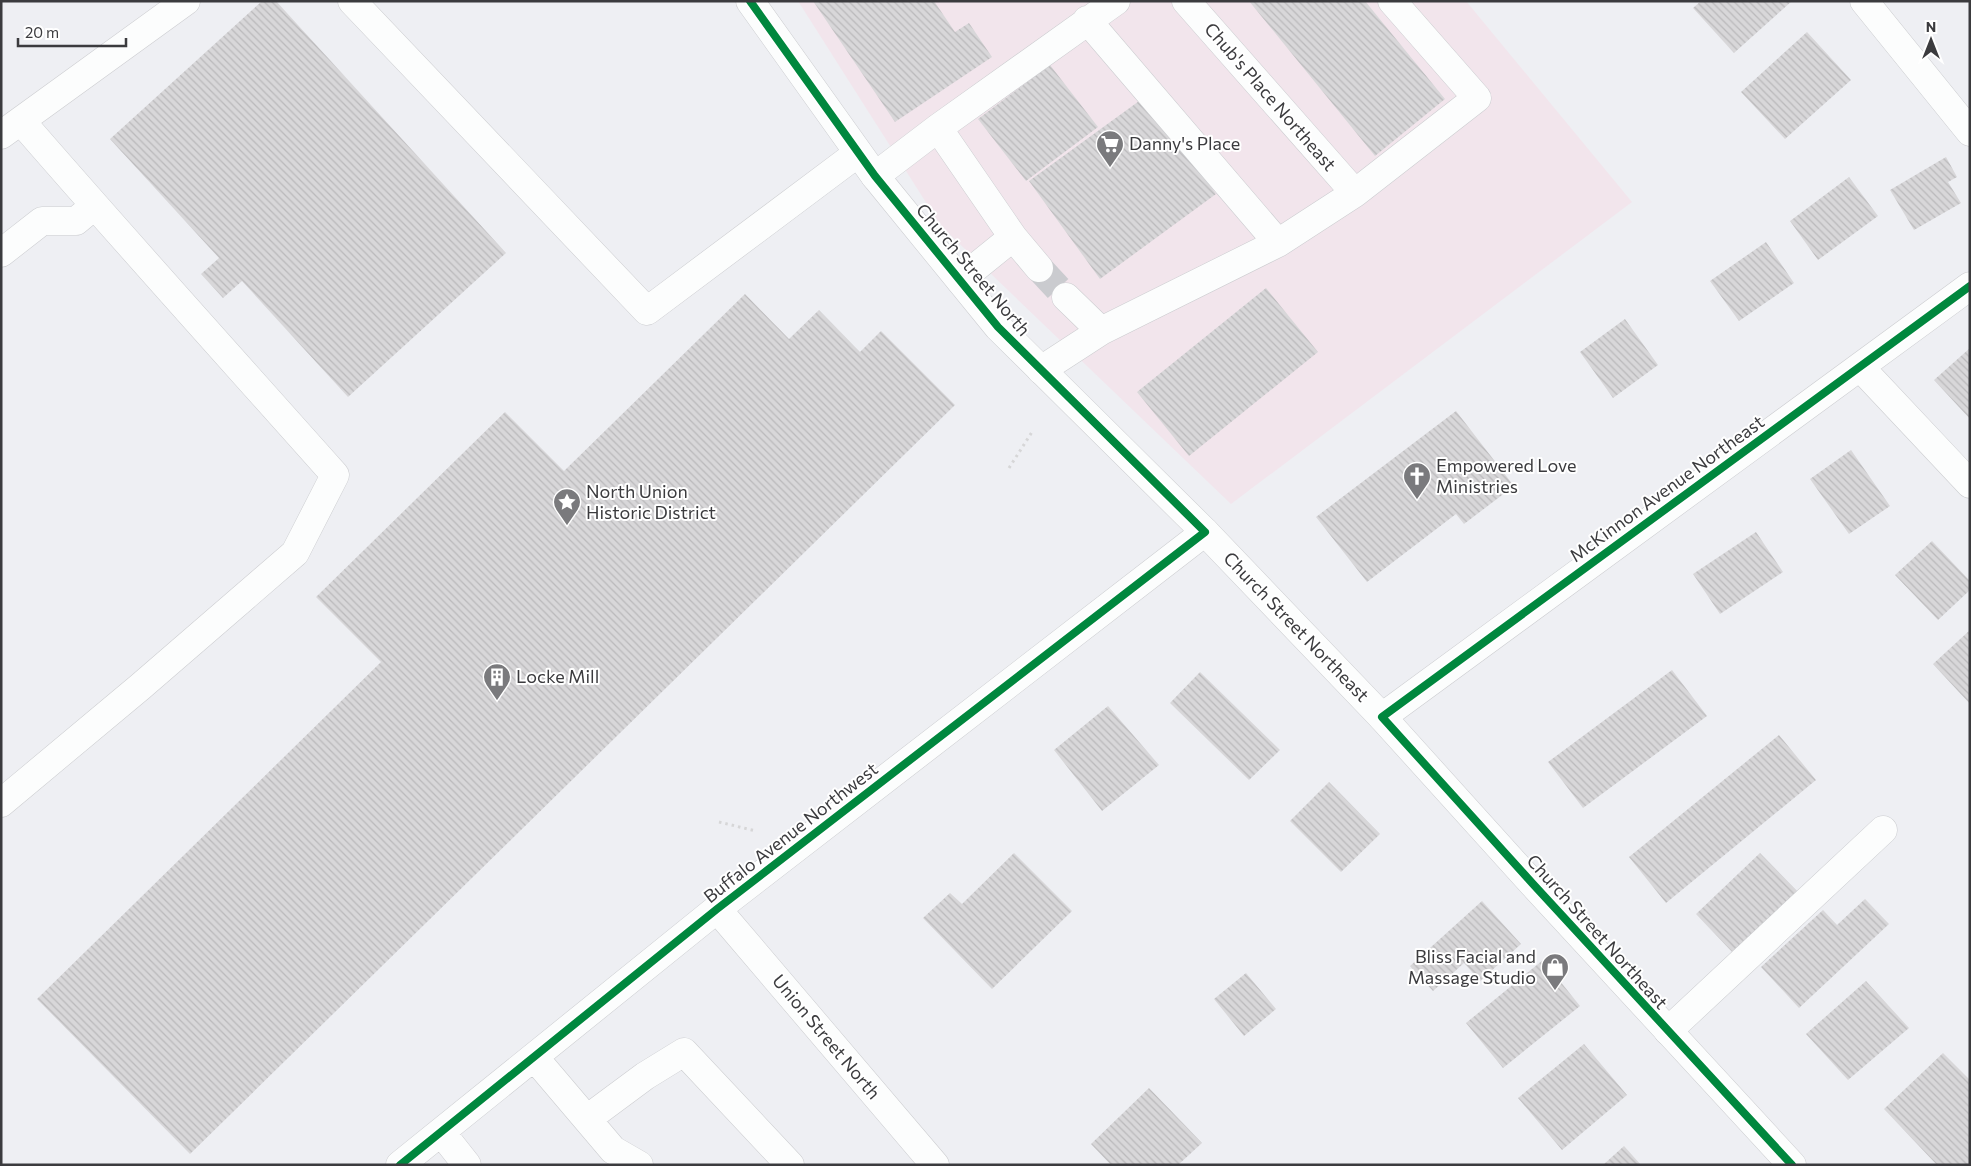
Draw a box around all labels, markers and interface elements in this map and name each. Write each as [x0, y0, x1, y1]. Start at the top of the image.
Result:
scale bar [18, 15, 125, 47]
north arrow [1906, 15, 1956, 65]
street label: Chub's Place Northeast [1200, 18, 1341, 175]
text: N [1926, 18, 1936, 35]
text: 20 m [25, 23, 59, 41]
supermarket icon: Danny's Place [1095, 129, 1125, 168]
place label: Danny's Place [1129, 132, 1240, 154]
street label: Church Street North [912, 199, 1035, 340]
street label: McKinnon Avenue Northeast [1565, 410, 1768, 566]
place label: Empowered Love Ministries [1436, 454, 1576, 497]
church icon: Empowered Love Ministries [1402, 461, 1432, 500]
place label: North Union Historic District [586, 480, 716, 523]
place icon: North Union Historic District [552, 487, 582, 526]
street label: Church Street Northeast [1219, 547, 1374, 706]
building icon: Locke Mill [482, 662, 512, 701]
place label: Locke Mill [516, 665, 599, 687]
street label: Buffalo Avenue Northwest [699, 757, 882, 907]
street label: Church Street Northeast [1523, 850, 1673, 1013]
place label: Bliss Facial and Massage Studio [1408, 945, 1536, 988]
shop icon: Bliss Facial and Massage Studio [1540, 952, 1570, 991]
street label: Union Street North [768, 969, 885, 1103]

